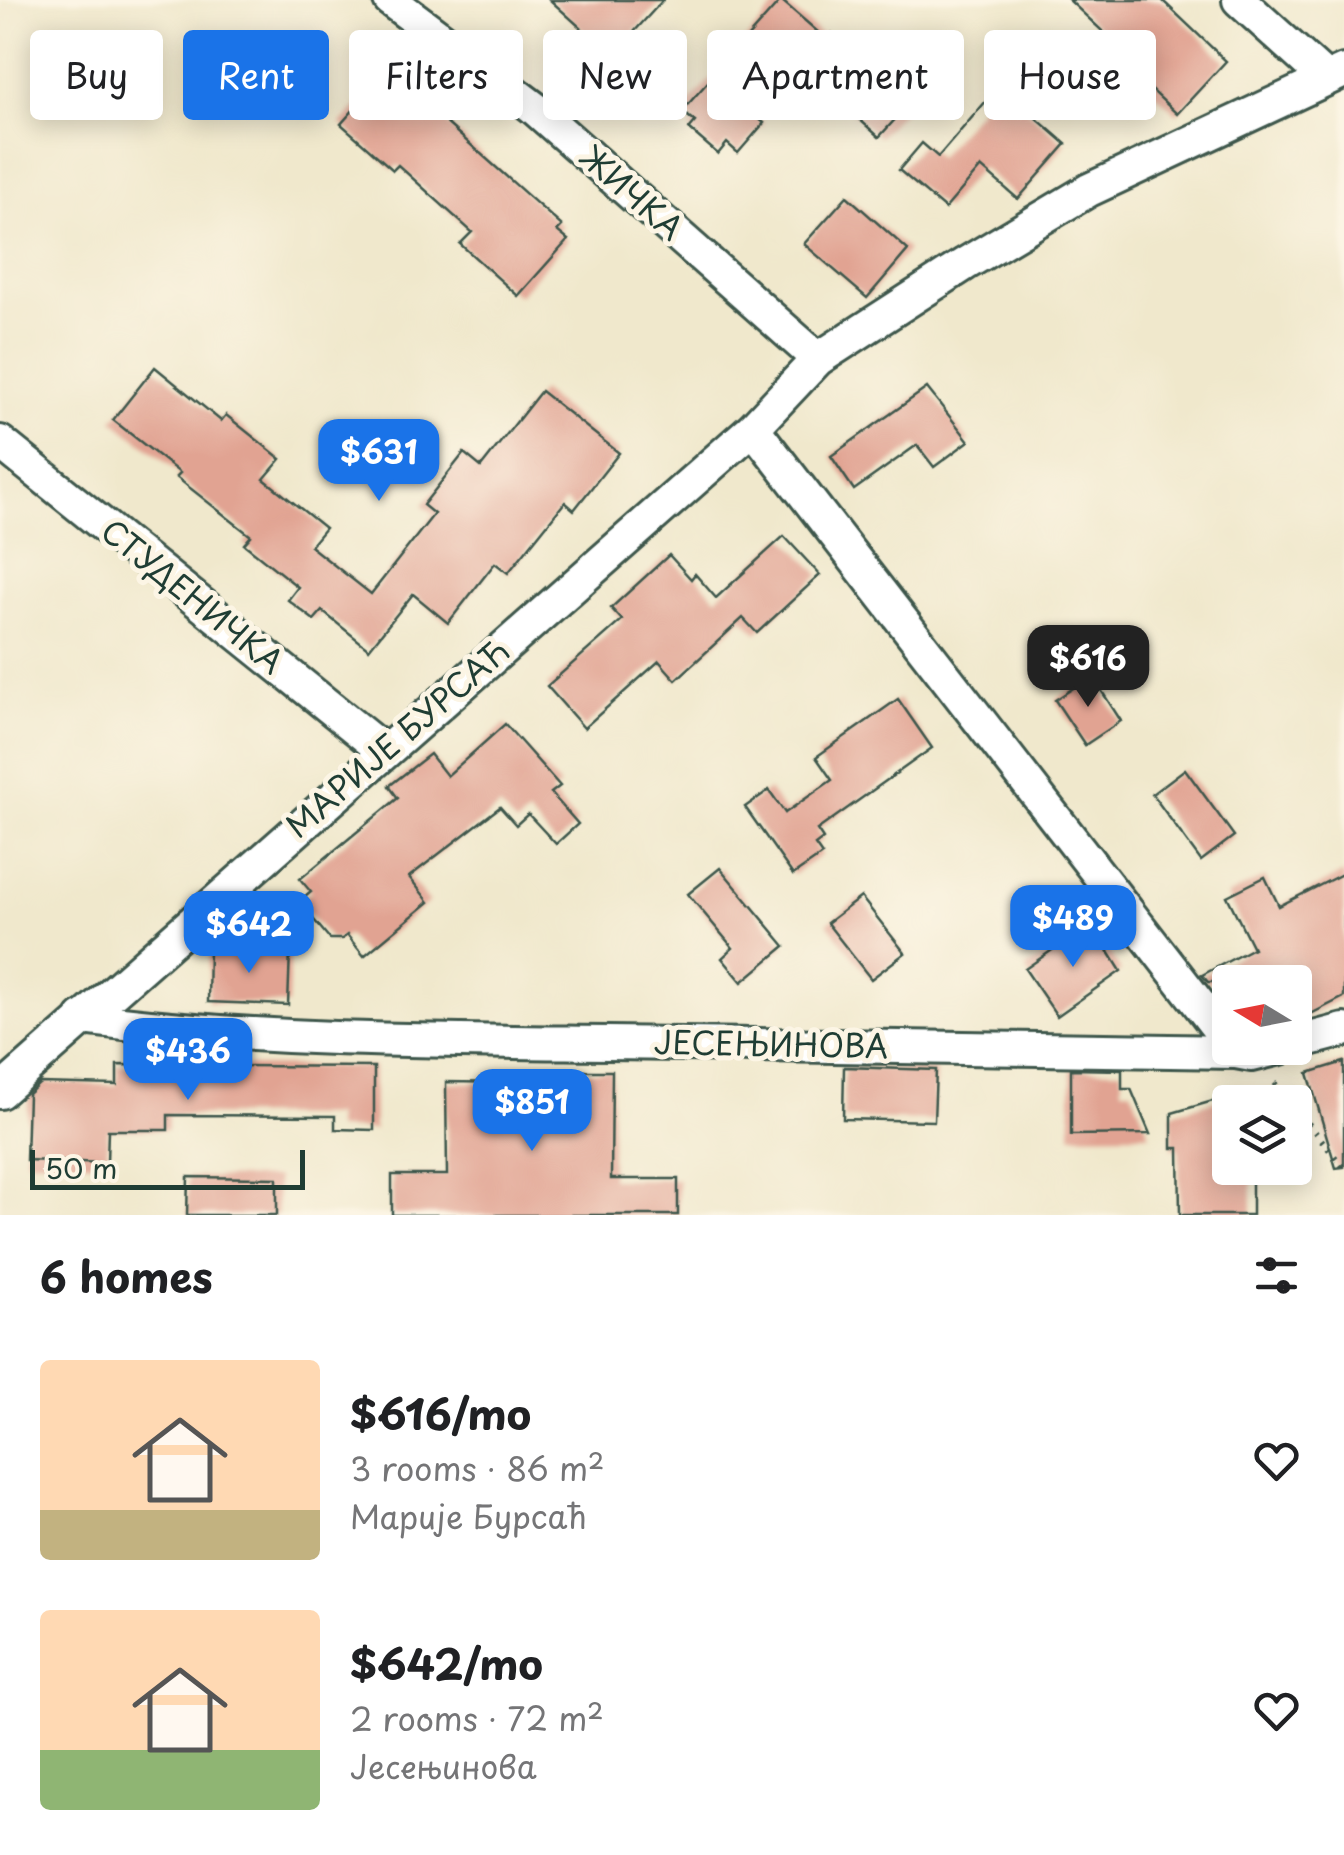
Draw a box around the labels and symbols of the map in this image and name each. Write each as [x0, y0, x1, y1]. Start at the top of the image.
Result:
street label: ЖИЧКА [570, 133, 695, 250]
pin: $631 [320, 419, 438, 504]
street label: СТУДЕНИЧКА [91, 507, 295, 684]
pin: $616 [1029, 625, 1147, 710]
street label: МАРИЈЕ БУРСАЋ [274, 627, 519, 848]
pin: $489 [1014, 885, 1132, 970]
pin: $642 [190, 891, 308, 976]
north arrow [1212, 965, 1312, 1065]
street label: ЈЕСЕЊИНОВА [653, 1017, 889, 1069]
pin: $436 [129, 1018, 247, 1103]
pin: $851 [473, 1069, 591, 1154]
scale bar [30, 1145, 305, 1190]

